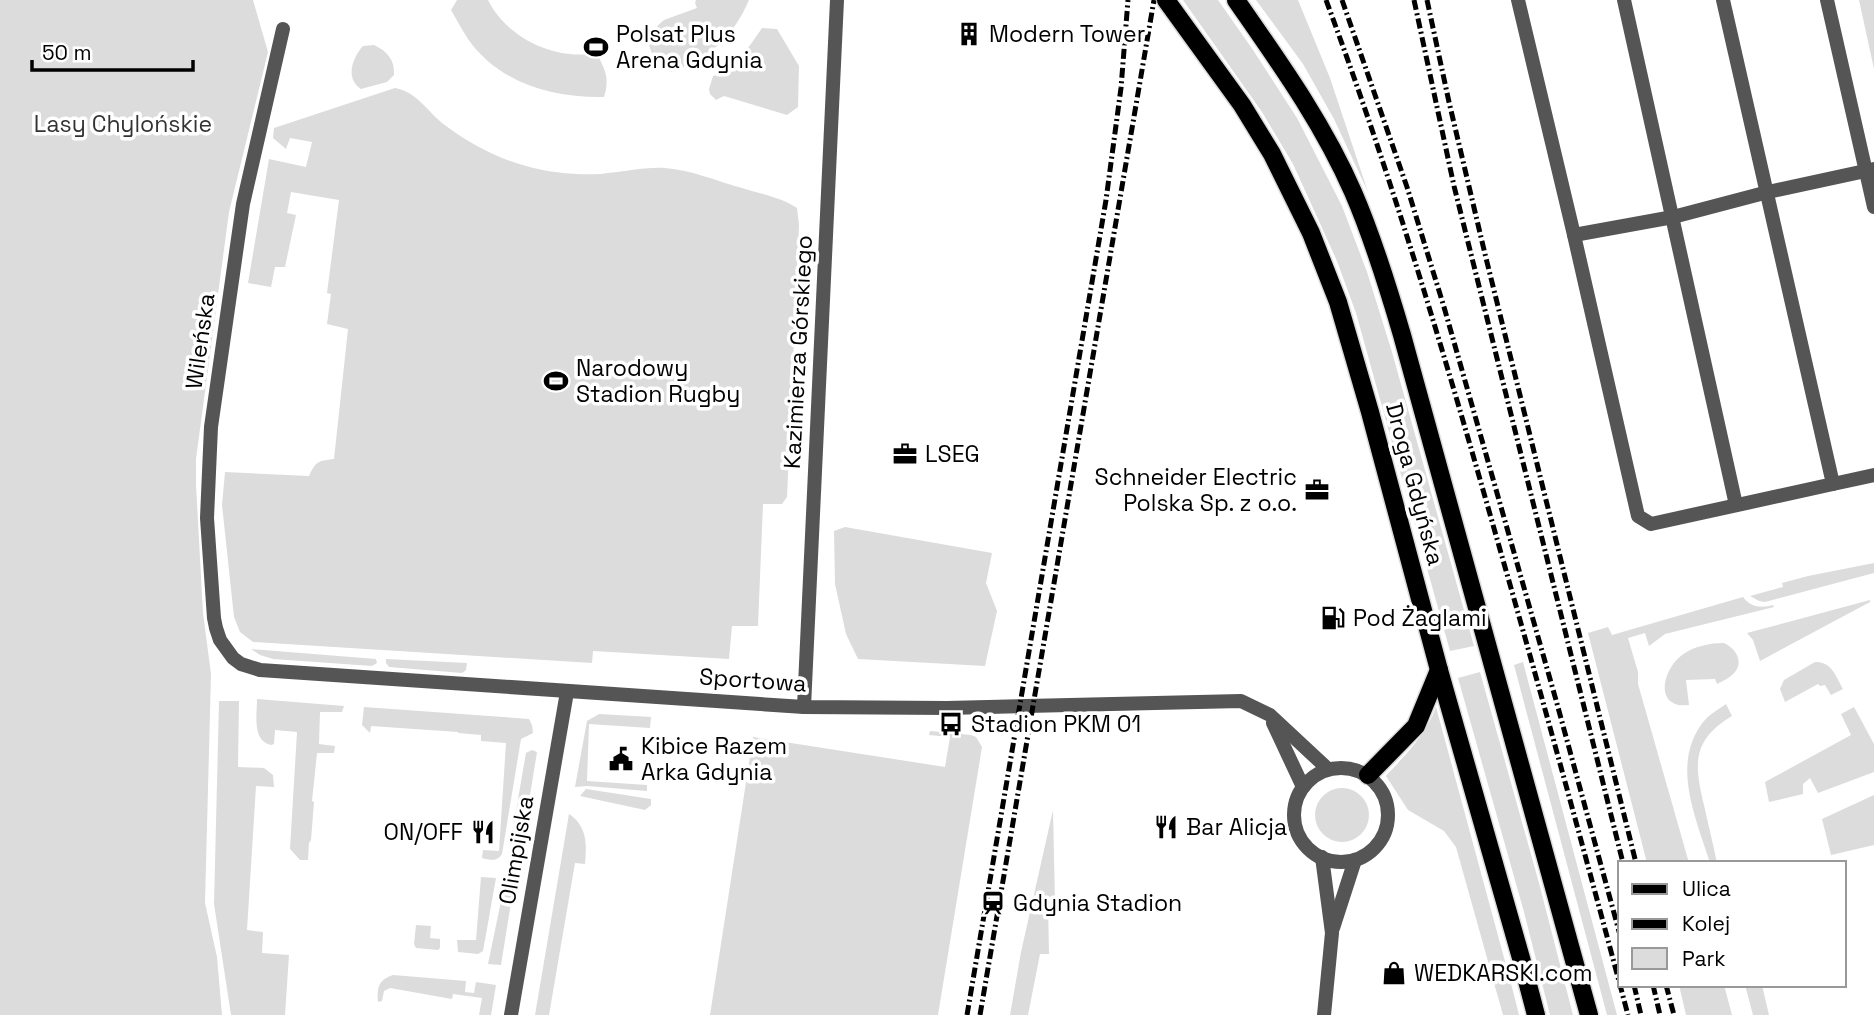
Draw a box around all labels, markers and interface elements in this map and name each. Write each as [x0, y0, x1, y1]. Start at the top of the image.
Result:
place label: Polsat Plus Arena Gdynia [616, 19, 763, 75]
place label: Modern Tower [989, 19, 1145, 49]
building icon: Modern Tower [955, 20, 983, 48]
scale bar [32, 28, 192, 72]
sports icon: Polsat Plus Arena Gdynia [582, 33, 610, 61]
text: 50 m [42, 39, 92, 66]
park label: Lasy Chylońskie [34, 109, 212, 139]
street label: Kazimierza Górskiego [777, 234, 819, 470]
street label: Wileńska [178, 291, 222, 391]
place label: Narodowy Stadion Rugby [576, 353, 740, 409]
sports icon: Narodowy Stadion Rugby [542, 367, 570, 395]
street label: Droga Gdyńska [1379, 399, 1451, 569]
place label: LSEG [925, 439, 980, 469]
office icon: LSEG [891, 440, 919, 468]
place label: Schneider Electric Polska Sp. z o.o. [1095, 462, 1297, 518]
office icon: Schneider Electric Polska Sp. z o.o. [1303, 476, 1331, 504]
place label: Pod Żaglami [1353, 603, 1487, 633]
fuel station icon: Pod Żaglami [1319, 604, 1347, 632]
street label: Sportowa [698, 661, 808, 699]
place label: Stadion PKM 01 [971, 709, 1141, 739]
bus stop icon: Stadion PKM 01 [937, 710, 965, 738]
place label: Kibice Razem Arka Gdynia [641, 731, 787, 787]
public building icon: Kibice Razem Arka Gdynia [607, 745, 635, 773]
street label: Olimpijska [492, 793, 540, 907]
place label: Bar Alicja [1186, 812, 1287, 842]
restaurant icon: Bar Alicja [1152, 813, 1180, 841]
place label: ON/OFF [384, 817, 463, 847]
restaurant icon: ON/OFF [469, 818, 497, 846]
legend [1618, 861, 1846, 987]
text: Ulica [1682, 875, 1731, 902]
place label: Gdynia Stadion [1013, 888, 1182, 918]
station icon: Gdynia Stadion [979, 889, 1007, 917]
text: Kolej [1682, 910, 1730, 937]
text: Park [1682, 945, 1726, 972]
place label: WEDKARSKI.com [1414, 958, 1593, 988]
shop icon: WEDKARSKI.com [1380, 959, 1408, 987]

